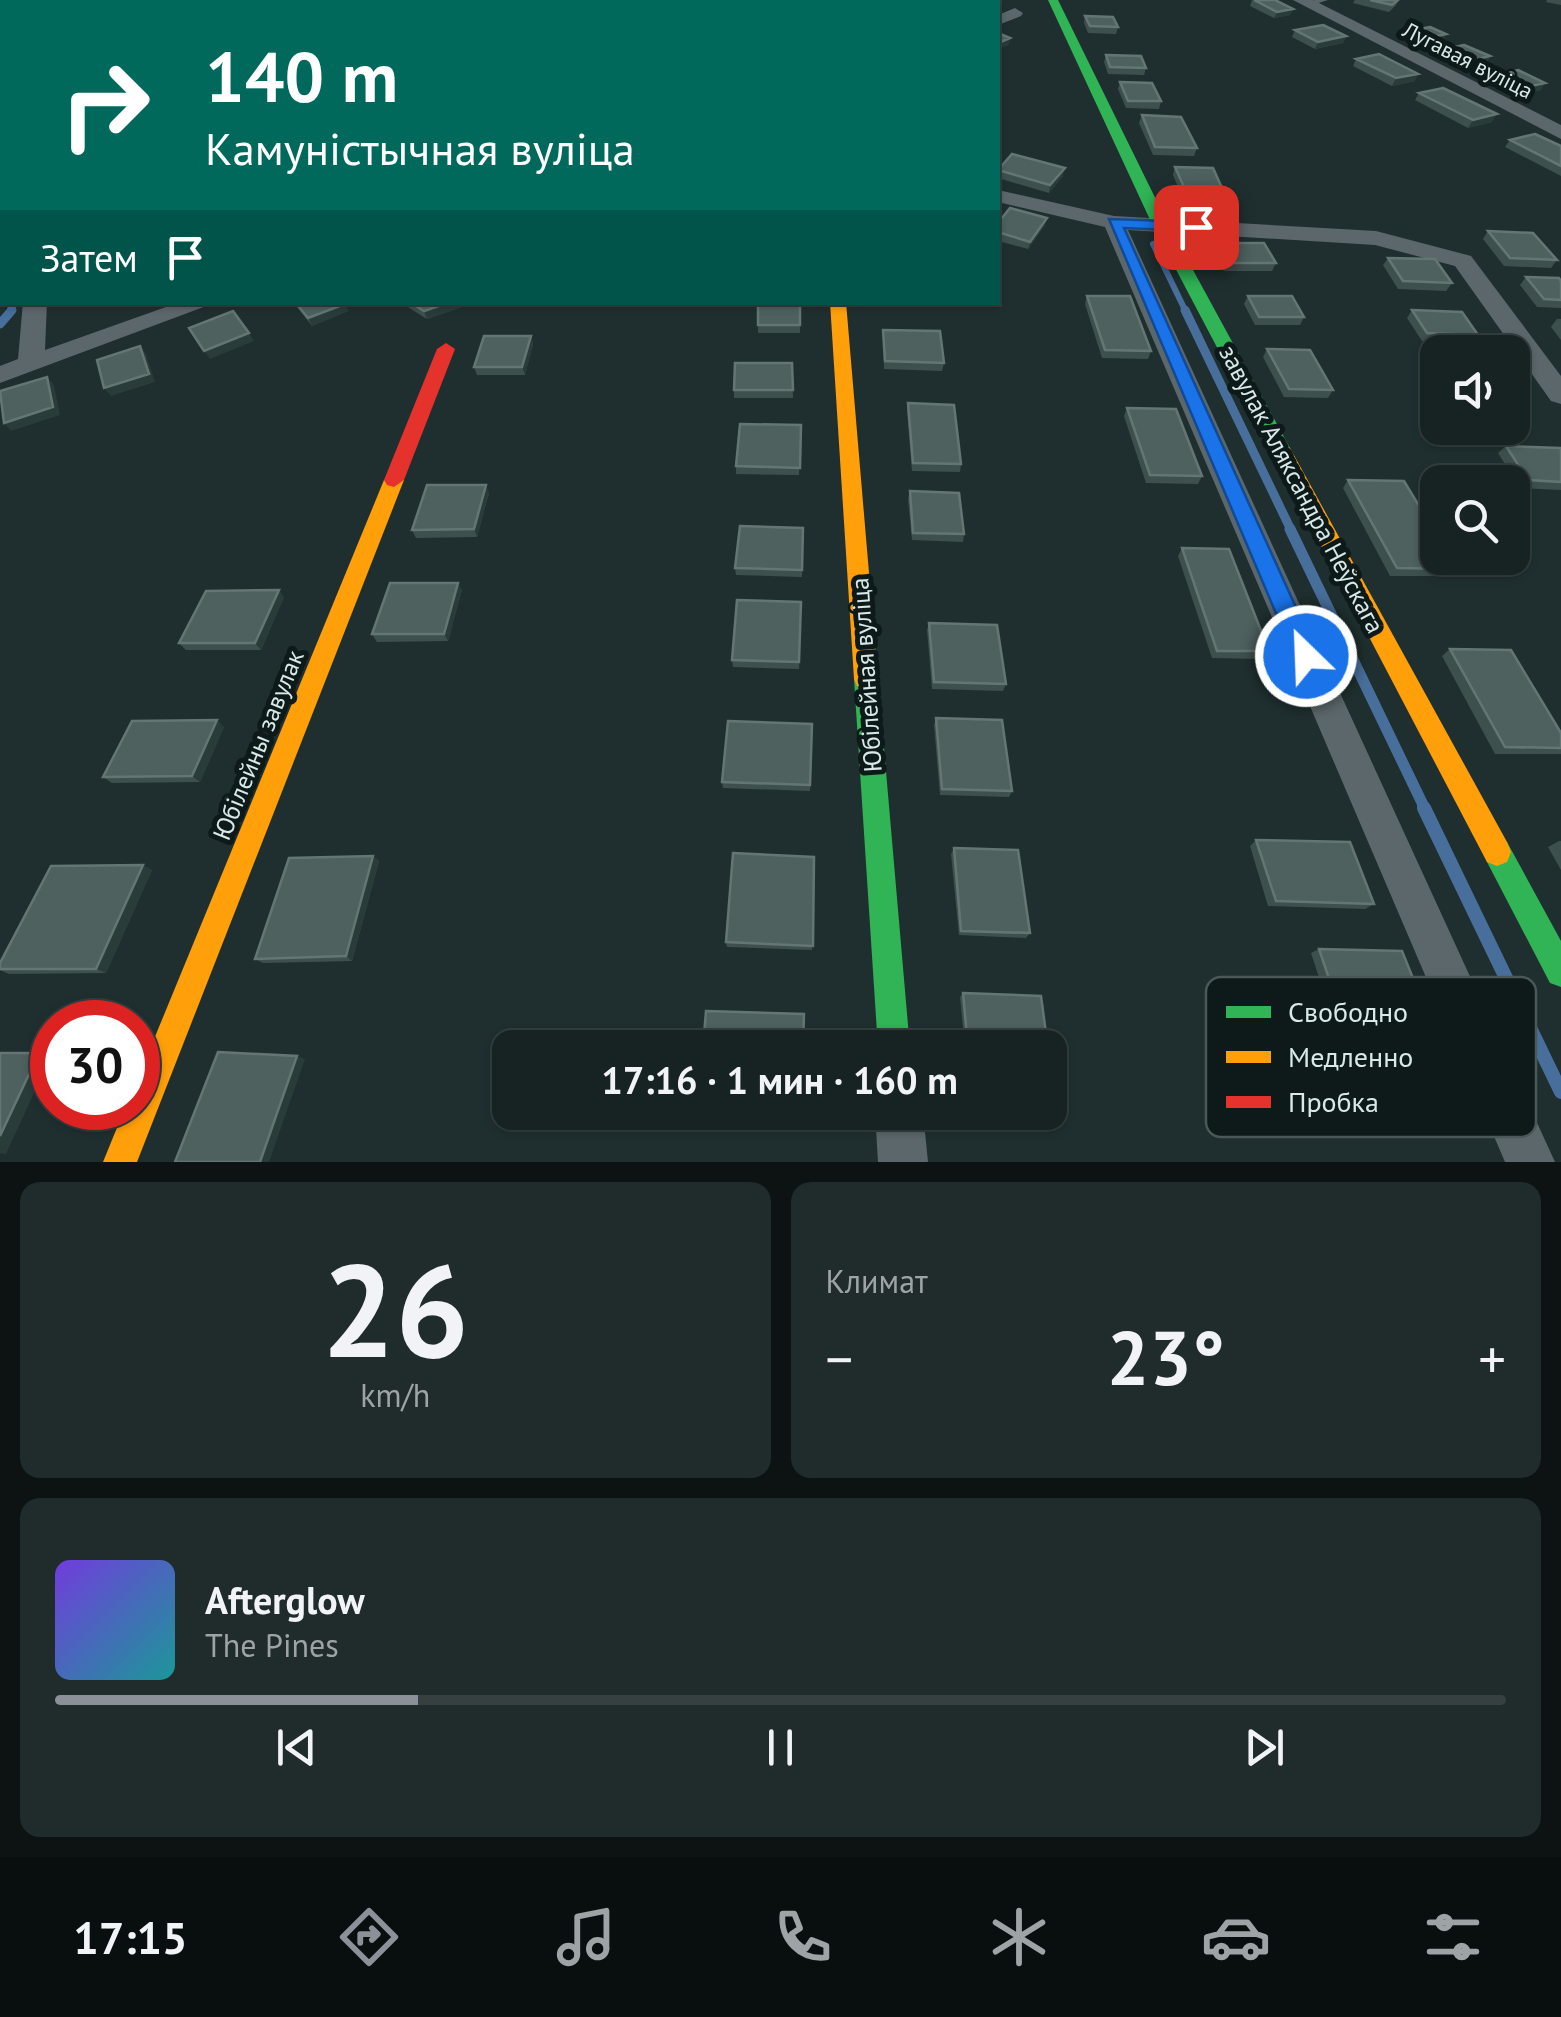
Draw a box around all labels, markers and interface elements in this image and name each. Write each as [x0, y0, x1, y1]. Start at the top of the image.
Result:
street label: Лугавая вуліца [1397, 15, 1538, 105]
text: 140 m [205, 31, 398, 121]
icon: right [40, 40, 170, 170]
text: Камуністычная вуліца [205, 119, 635, 177]
pin [1154, 185, 1239, 270]
icon: arrive [1169, 200, 1224, 255]
icon: arrive [158, 230, 213, 285]
text: Затем [40, 233, 138, 282]
map controls [1420, 335, 1530, 575]
button: sound [1420, 335, 1530, 445]
street label: завулак Аляксандра Неўскага [1212, 339, 1392, 639]
button: search [1420, 465, 1530, 575]
street label: Юбілейная вуліца [843, 577, 889, 773]
position arrow [1254, 604, 1358, 708]
street label: Юбілейны завулак [205, 645, 311, 845]
legend [1206, 977, 1536, 1137]
text: Свободно [1288, 993, 1408, 1030]
speed limit sign: 30 [30, 1000, 160, 1130]
text: Медленно [1288, 1038, 1413, 1075]
text: 17:16 · 1 мин · 160 m [601, 1055, 958, 1104]
text: Пробка [1288, 1083, 1379, 1120]
text: 26 [322, 1225, 469, 1393]
text: Климат [826, 1260, 928, 1302]
text: 23° [1107, 1309, 1225, 1406]
text: − [826, 1323, 853, 1394]
text: + [1478, 1323, 1506, 1394]
text: km/h [360, 1374, 430, 1416]
text: Afterglow [205, 1575, 365, 1624]
text: The Pines [205, 1624, 339, 1666]
icon: previous [269, 1720, 324, 1775]
icon: pause [753, 1720, 808, 1775]
icon: next [1237, 1720, 1292, 1775]
icon: directions [334, 1902, 404, 1972]
icon: music [551, 1902, 621, 1972]
icon: phone [768, 1902, 838, 1972]
icon: climate [984, 1902, 1054, 1972]
icon: car [1201, 1902, 1271, 1972]
icon: filters [1418, 1902, 1488, 1972]
text: 17:15 [73, 1908, 188, 1966]

